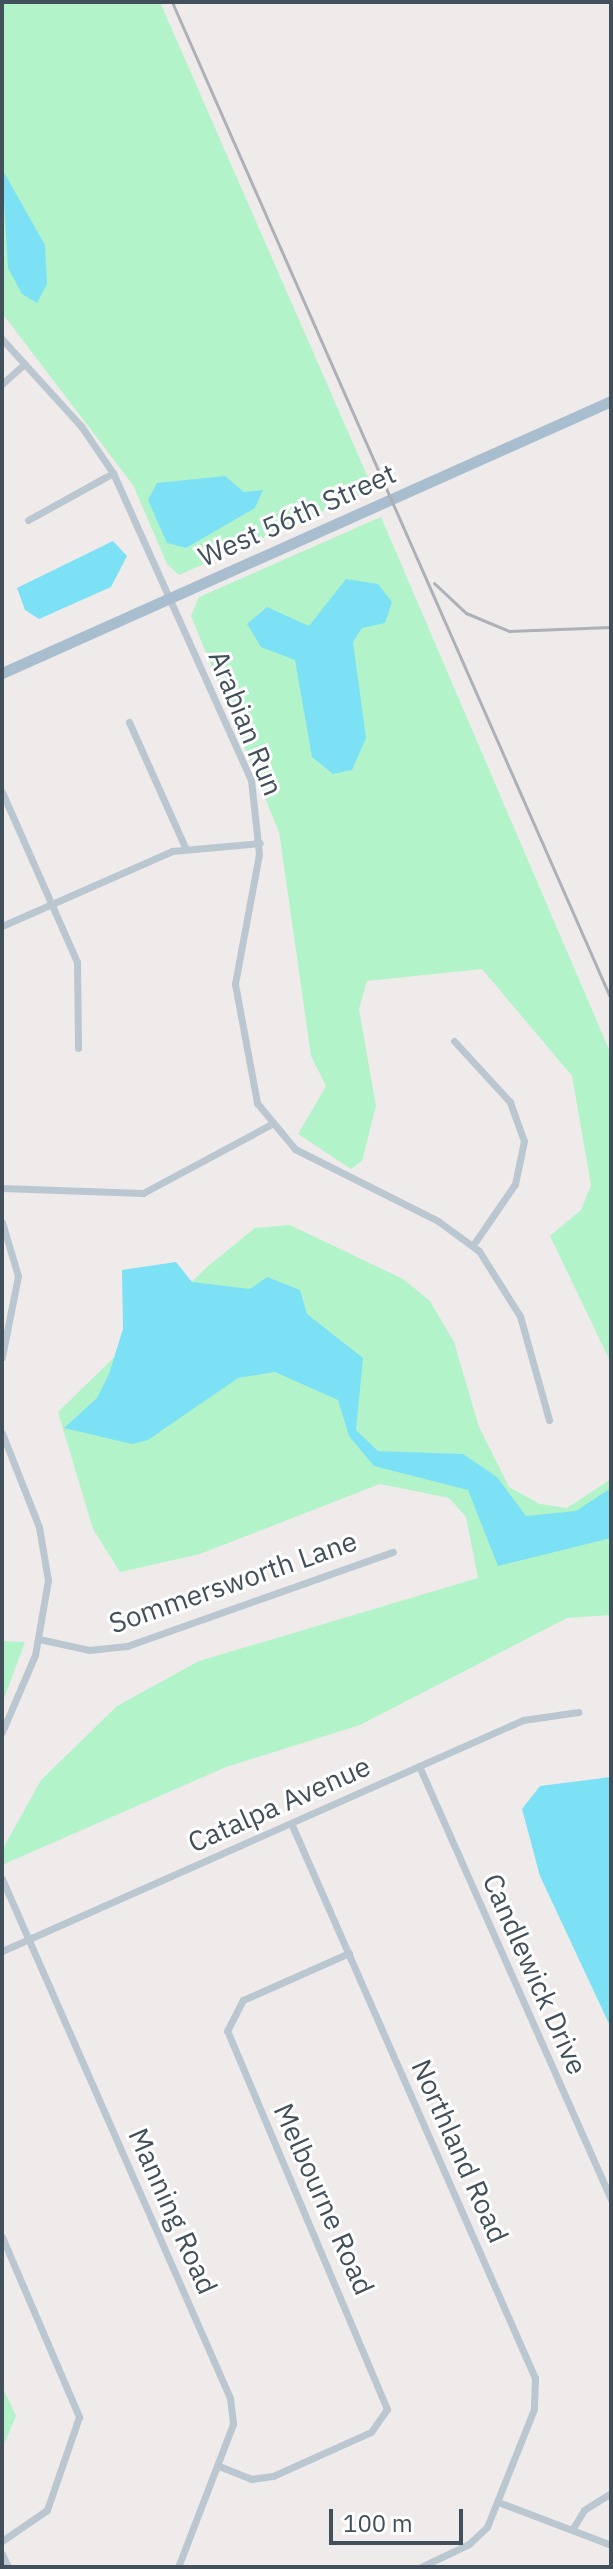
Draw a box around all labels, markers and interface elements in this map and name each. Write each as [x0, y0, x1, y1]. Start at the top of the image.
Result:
street label: West 56th Street [193, 456, 401, 574]
street label: Arabian Run [202, 646, 290, 800]
street label: Sommersworth Lane [105, 1524, 361, 1640]
street label: Catalpa Avenue [183, 1749, 375, 1859]
street label: Candlewick Drive [476, 1868, 594, 2080]
street label: Northland Road [405, 2054, 515, 2248]
street label: Melbourne Road [267, 2098, 381, 2300]
street label: Manning Road [121, 2123, 225, 2299]
scale bar [333, 2493, 467, 2543]
text: 100 m [343, 2507, 413, 2539]

